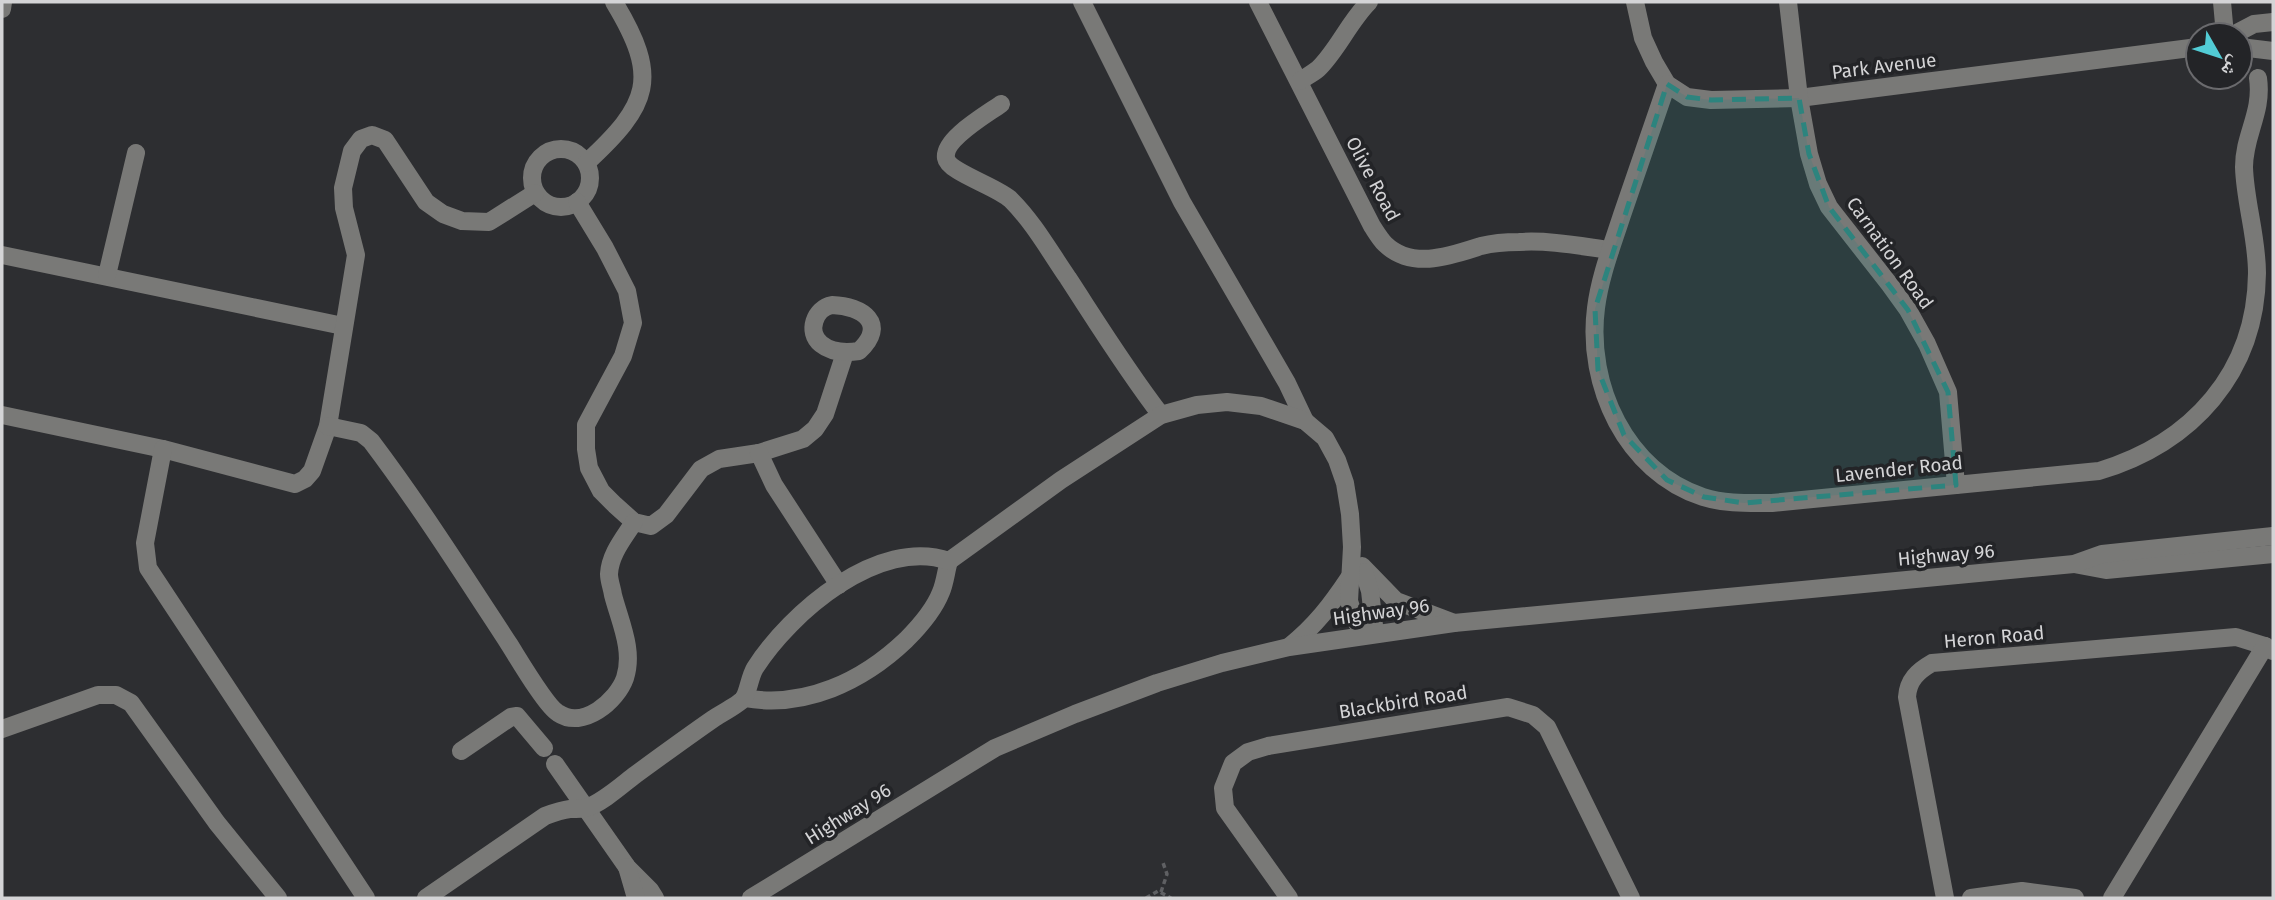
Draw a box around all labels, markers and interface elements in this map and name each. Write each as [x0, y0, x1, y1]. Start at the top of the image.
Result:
north arrow [2184, 21, 2254, 91]
street label: Park Avenue [1830, 48, 1938, 84]
text: ش [2217, 51, 2247, 81]
street label: Olive Road [1341, 133, 1405, 225]
street label: Carnation Road [1842, 192, 1938, 314]
street label: Lavender Road [1834, 451, 1964, 487]
street label: Highway 96 [1897, 539, 1995, 571]
street label: Highway 96 [1331, 594, 1431, 630]
street label: Heron Road [1943, 621, 2045, 653]
street label: Blackbird Road [1337, 680, 1469, 724]
street label: Highway 96 [801, 778, 895, 850]

